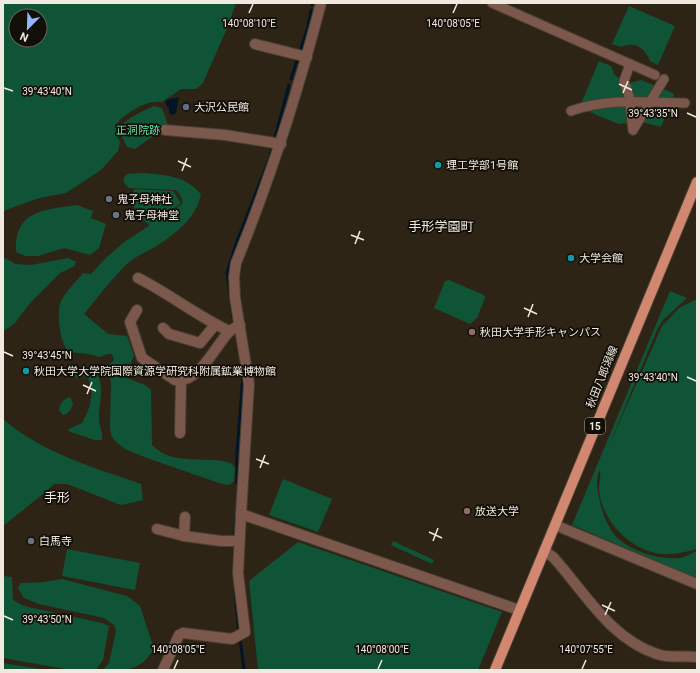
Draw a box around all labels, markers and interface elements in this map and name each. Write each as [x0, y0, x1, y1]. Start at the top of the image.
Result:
north arrow [8, 8, 48, 48]
text: 140°08'10"E [222, 18, 276, 29]
text: 140°08'05"E [426, 18, 480, 29]
text: N [18, 29, 30, 44]
text: 39°43'40"N [22, 86, 72, 97]
place label: 大沢公民館 [194, 101, 249, 114]
marker: 大沢公民館 [181, 102, 191, 112]
text: 39°43'35"N [628, 108, 678, 119]
park label: 正洞院跡 [116, 124, 160, 137]
place label: 理工学部1号館 [446, 159, 518, 172]
marker: 理工学部1号館 [433, 160, 443, 170]
place label: 鬼子母神社 [117, 193, 172, 206]
marker: 鬼子母神社 [104, 194, 114, 204]
place label: 鬼子母神堂 [124, 209, 179, 222]
marker: 鬼子母神堂 [111, 210, 121, 220]
district label: 手形学園町 [408, 219, 474, 234]
place label: 大学会館 [579, 252, 623, 265]
marker: 大学会館 [566, 253, 576, 263]
place label: 秋田大学手形キャンパス [480, 326, 601, 339]
marker: 秋田大学手形キャンパス [467, 327, 477, 337]
street label: 秋田八郎潟線 [584, 344, 620, 410]
text: 39°43'45"N [22, 350, 72, 361]
place label: 秋田大学大学院国際資源学研究科附属鉱業博物館 [34, 365, 276, 378]
marker: 秋田大学大学院国際資源学研究科附属鉱業博物館 [21, 366, 31, 376]
text: 39°43'40"N [628, 372, 678, 383]
road number: 15 [585, 418, 605, 434]
district label: 手形 [44, 490, 70, 505]
place label: 放送大学 [475, 505, 519, 518]
marker: 放送大学 [462, 506, 472, 516]
place label: 白馬寺 [39, 535, 72, 548]
marker: 白馬寺 [26, 536, 36, 546]
text: 39°43'50"N [22, 614, 72, 625]
text: 140°08'05"E [151, 644, 205, 655]
text: 140°08'00"E [355, 644, 409, 655]
text: 140°07'55"E [559, 644, 613, 655]

